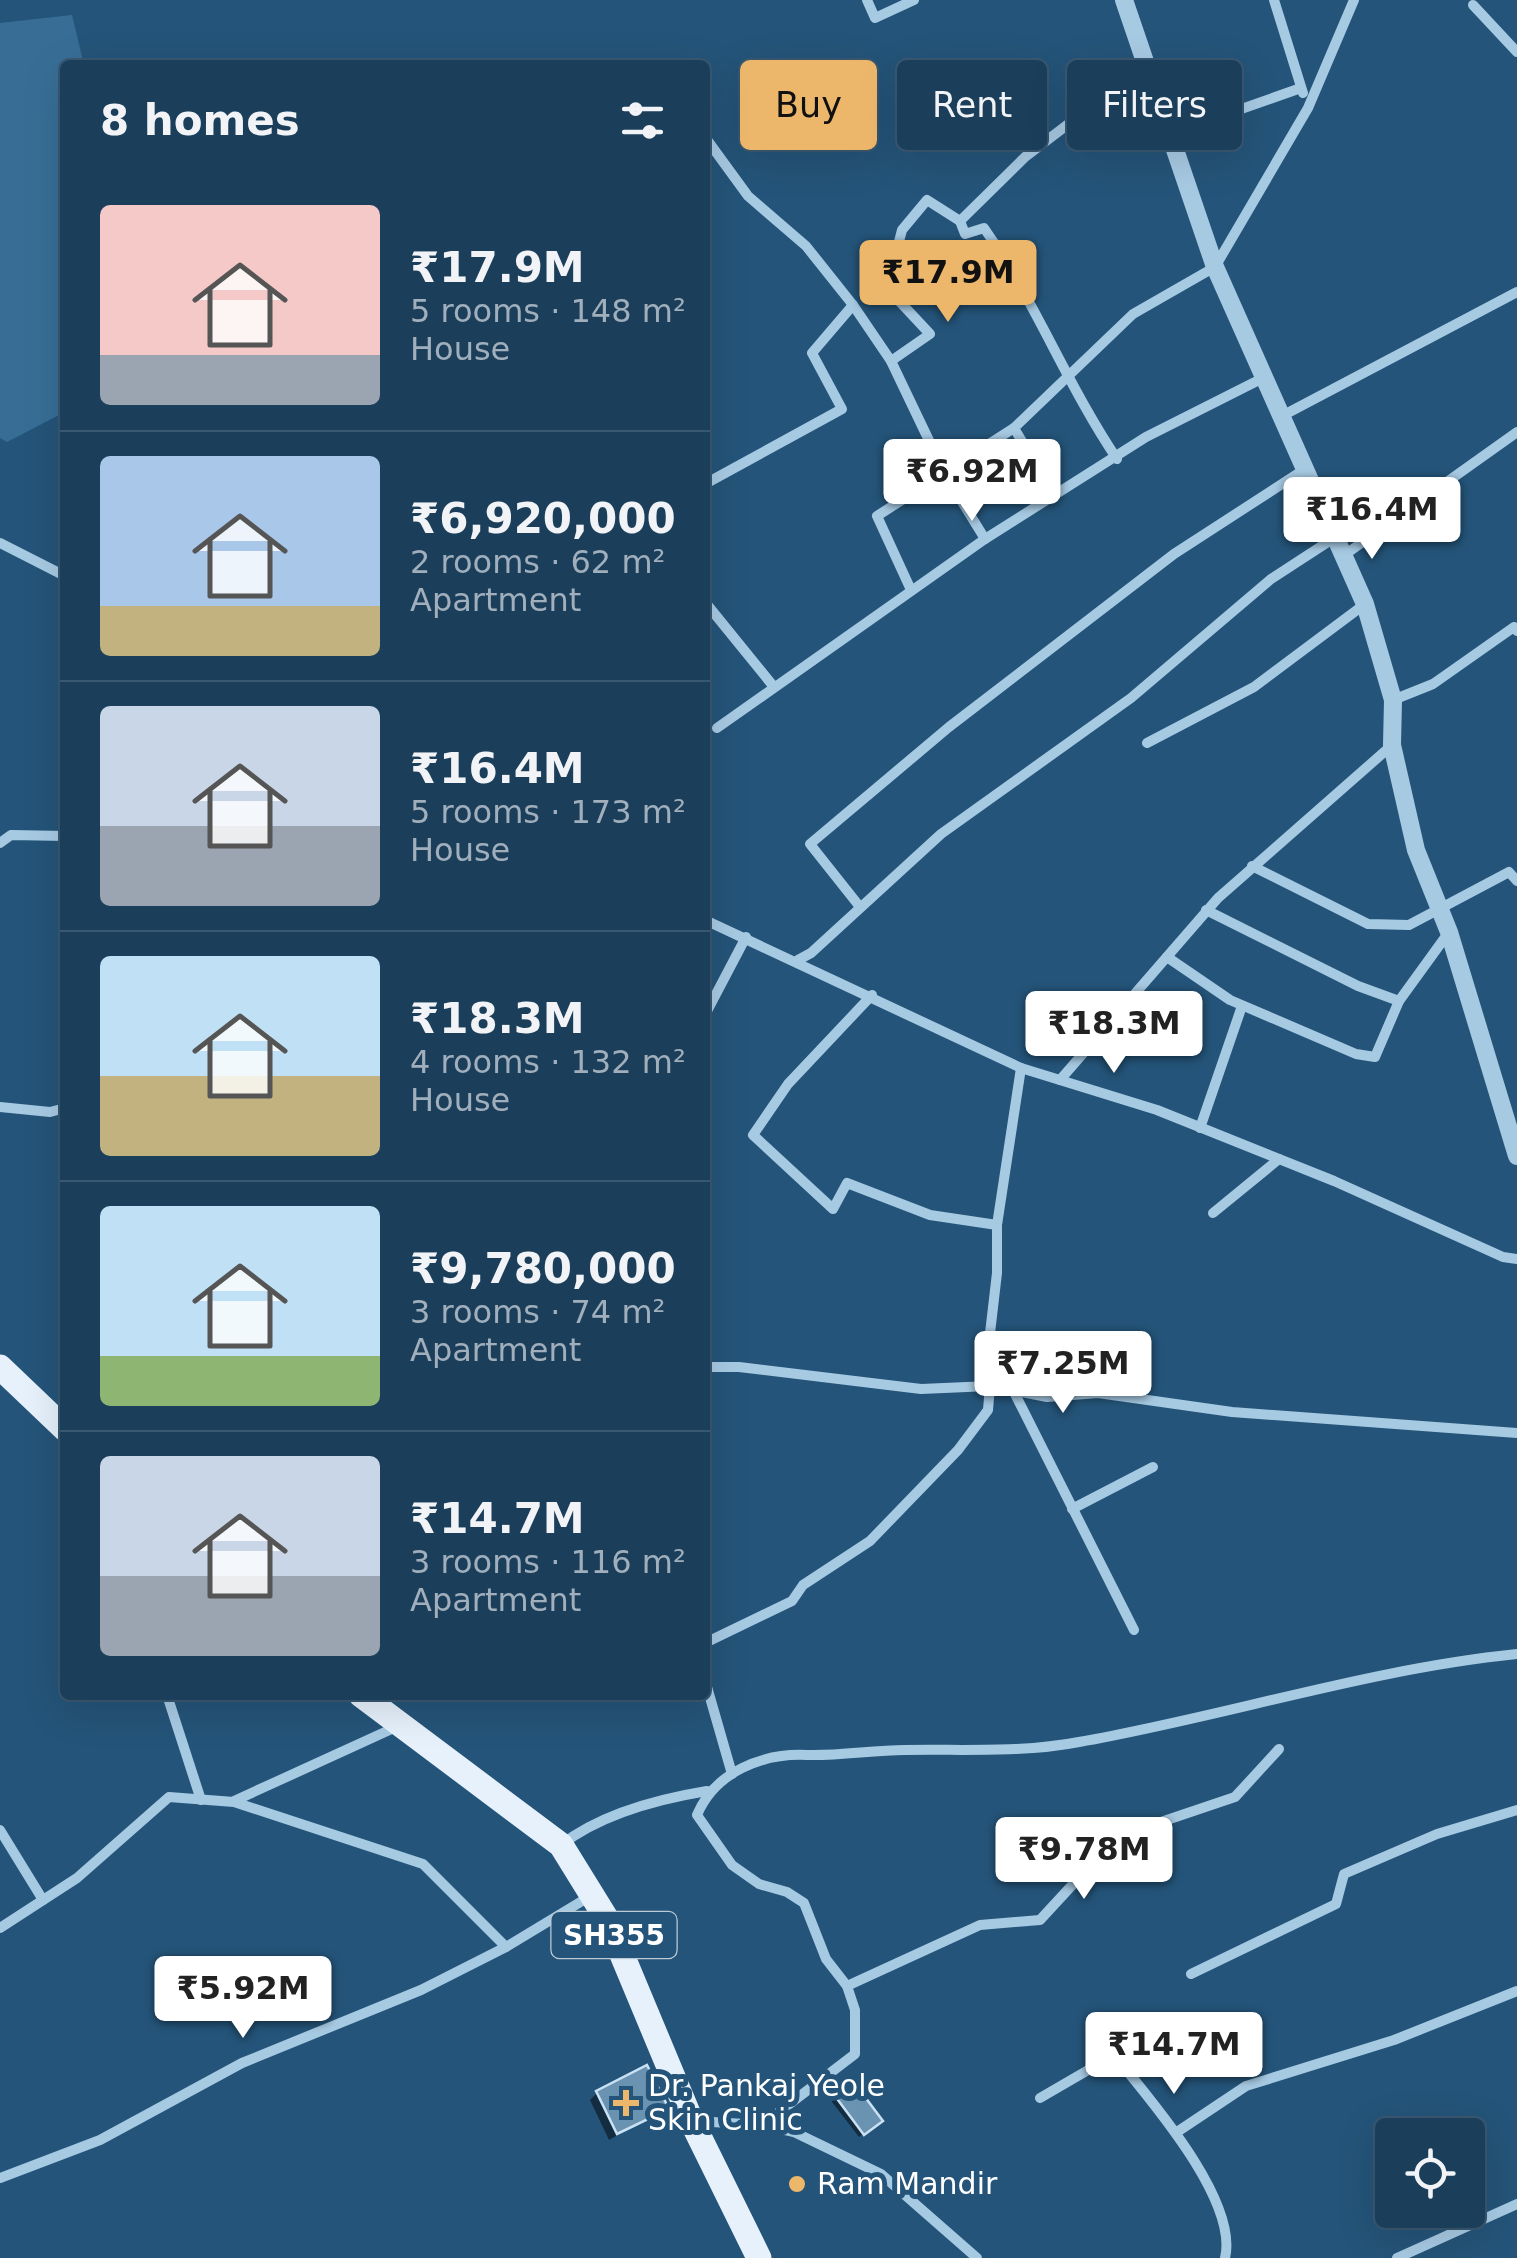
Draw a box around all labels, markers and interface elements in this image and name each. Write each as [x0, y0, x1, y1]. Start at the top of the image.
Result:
chip: Buy [740, 60, 877, 150]
chip: Rent [897, 60, 1047, 150]
chip: Filters [1067, 60, 1242, 150]
icon: filters [615, 93, 670, 148]
text: 8 homes [100, 96, 300, 145]
pin: ₹17.9M [867, 240, 1029, 325]
text: ₹17.9M [410, 243, 585, 292]
icon: home [180, 245, 300, 365]
text: ₹17.9M [881, 253, 1015, 291]
text: 5 rooms · 148 m² [410, 292, 686, 330]
text: House [410, 330, 510, 368]
pin: ₹6.92M [891, 439, 1053, 524]
text: ₹6.92M [905, 452, 1039, 490]
pin: ₹16.4M [1291, 477, 1453, 562]
text: ₹16.4M [1305, 490, 1439, 528]
text: ₹6,920,000 [410, 494, 676, 543]
icon: home [180, 496, 300, 616]
text: 2 rooms · 62 m² [410, 543, 665, 581]
text: Apartment [410, 581, 581, 619]
text: ₹16.4M [410, 744, 585, 793]
icon: home [180, 746, 300, 866]
text: 5 rooms · 173 m² [410, 793, 686, 831]
text: House [410, 831, 510, 869]
pin: ₹18.3M [1033, 991, 1195, 1076]
text: ₹18.3M [410, 994, 585, 1043]
icon: home [180, 996, 300, 1116]
text: ₹18.3M [1047, 1004, 1181, 1042]
text: 4 rooms · 132 m² [410, 1043, 686, 1081]
text: House [410, 1081, 510, 1119]
text: ₹9,780,000 [410, 1244, 676, 1293]
icon: home [180, 1246, 300, 1366]
text: 3 rooms · 74 m² [410, 1293, 665, 1331]
text: Apartment [410, 1331, 581, 1369]
pin: ₹7.25M [982, 1331, 1144, 1416]
text: ₹7.25M [996, 1344, 1130, 1382]
text: ₹14.7M [410, 1494, 585, 1543]
icon: home [180, 1496, 300, 1616]
text: 3 rooms · 116 m² [410, 1543, 686, 1581]
text: Apartment [410, 1581, 581, 1619]
pin: ₹9.78M [1003, 1817, 1165, 1902]
text: ₹9.78M [1017, 1830, 1151, 1868]
road number: SH355 [552, 1912, 676, 1958]
pin: ₹5.92M [162, 1956, 324, 2041]
text: ₹5.92M [176, 1969, 310, 2007]
pin: ₹14.7M [1093, 2012, 1255, 2097]
text: ₹14.7M [1107, 2025, 1241, 2063]
place label: Dr. Pankaj Yeole Skin Clinic [648, 2068, 885, 2137]
marker: Dr. Pankaj Yeole Skin Clinic [613, 2090, 639, 2116]
map controls [1375, 2118, 1485, 2228]
button: locate [1375, 2118, 1485, 2228]
place label: Ram Mandir [817, 2166, 998, 2201]
marker: Ram Mandir [786, 2173, 808, 2195]

